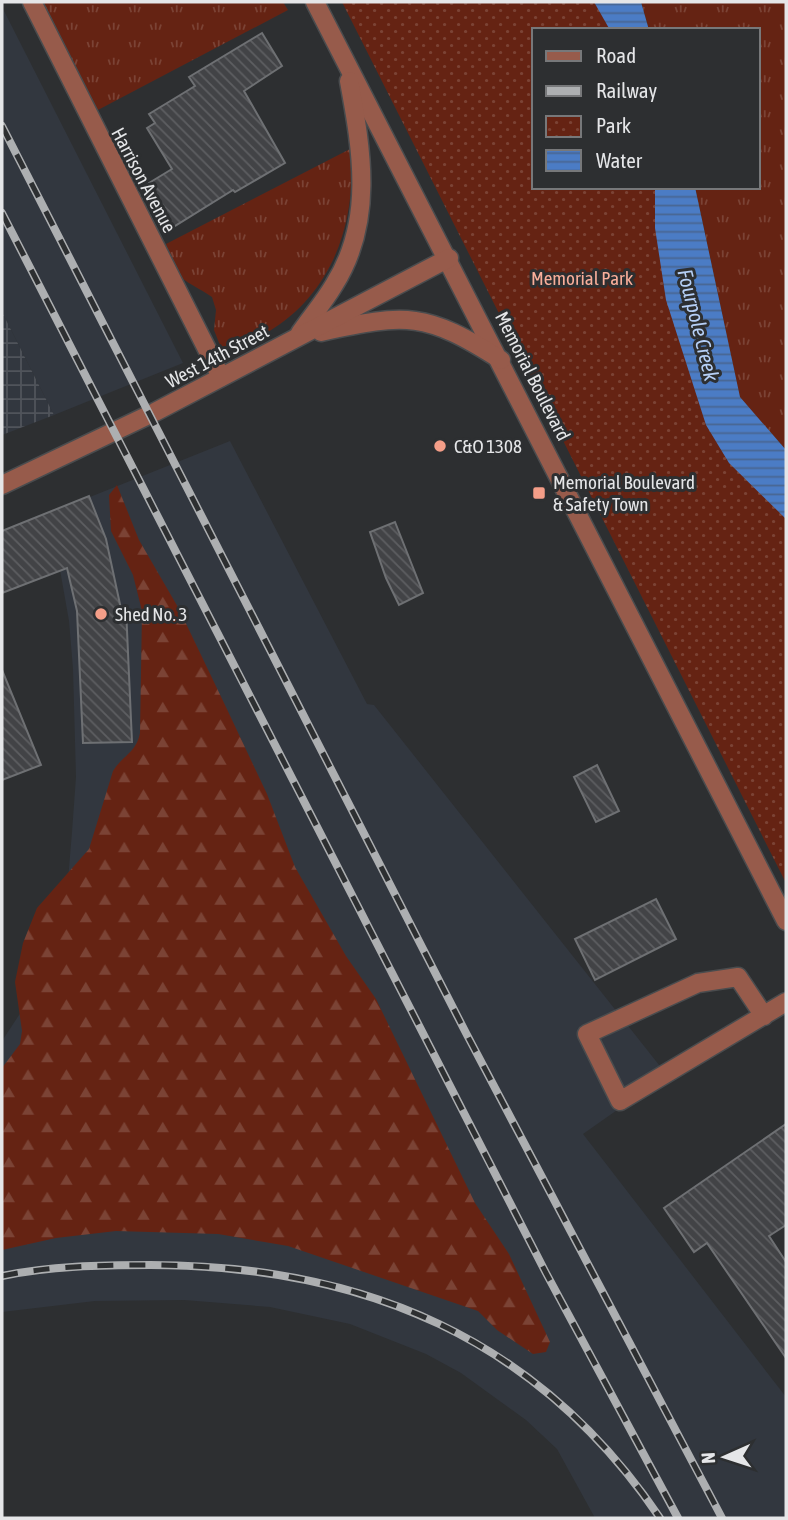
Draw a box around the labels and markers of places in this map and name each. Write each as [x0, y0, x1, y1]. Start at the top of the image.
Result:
place label: C&O 1308 [454, 435, 522, 457]
marker: C&O 1308 [432, 438, 448, 454]
place label: Memorial Boulevard & Safety Town [553, 471, 695, 515]
marker: Memorial Boulevard & Safety Town [531, 485, 547, 501]
place label: Shed No. 3 [115, 603, 187, 625]
marker: Shed No. 3 [93, 606, 109, 622]

